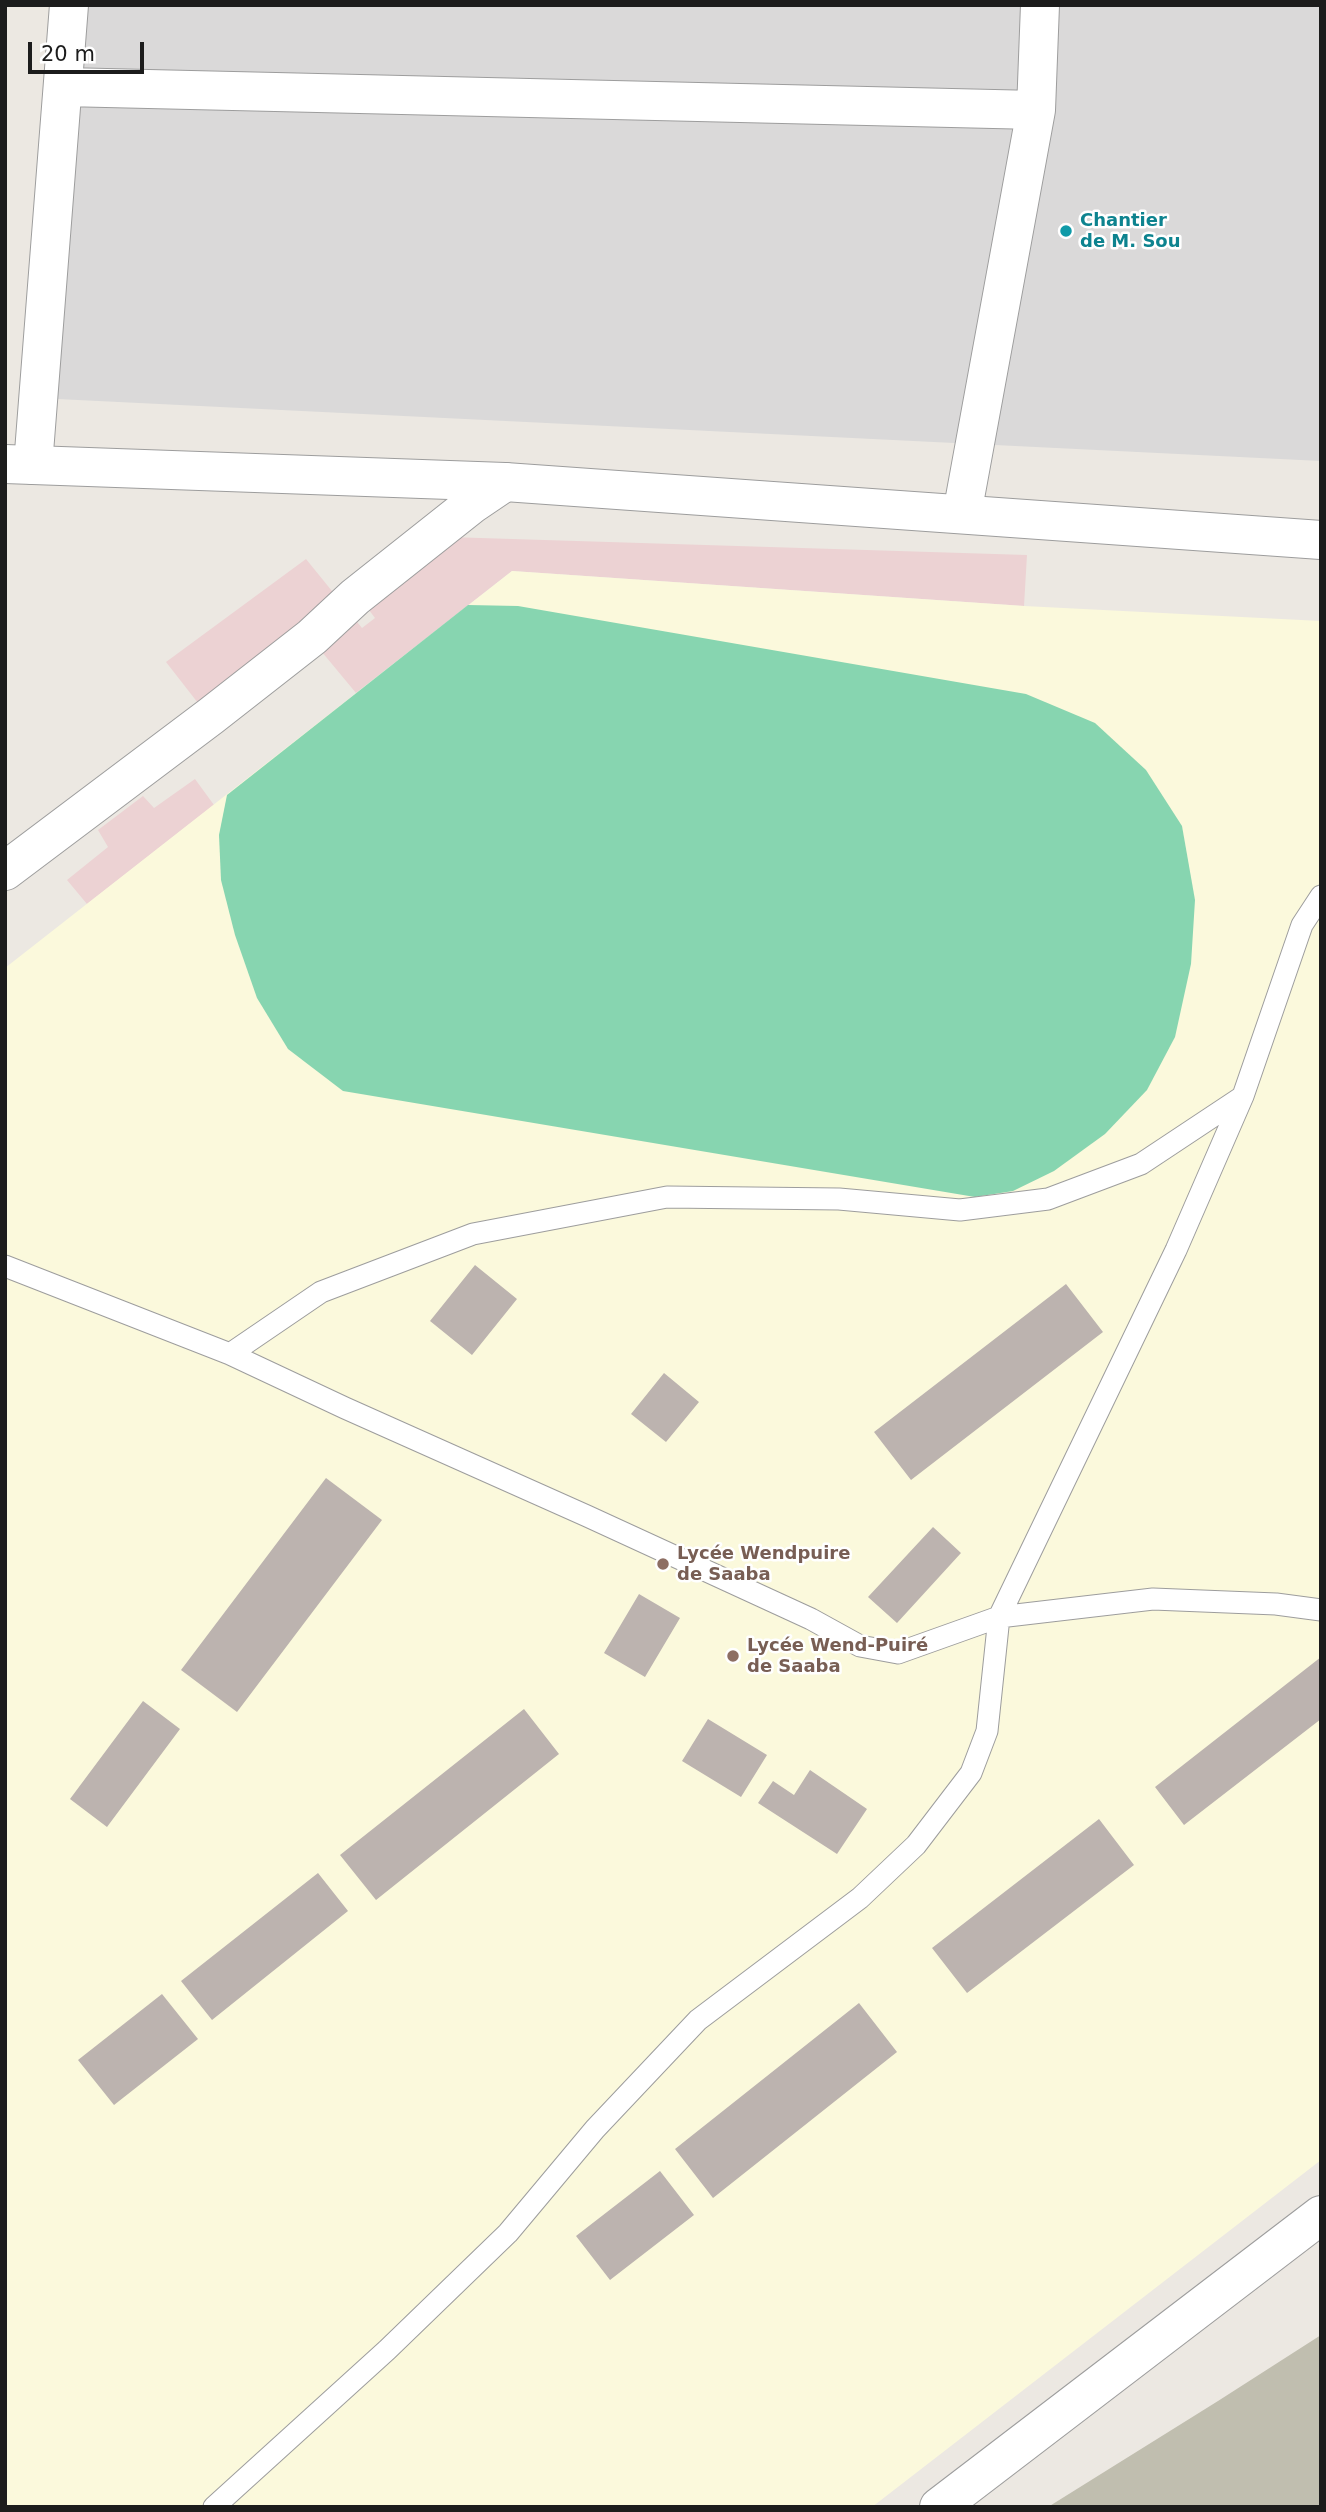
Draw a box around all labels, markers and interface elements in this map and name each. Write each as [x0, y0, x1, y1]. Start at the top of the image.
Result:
scale bar [32, 28, 147, 72]
text: 20 m [41, 42, 95, 66]
place label: Chantier de M. Sou [1080, 210, 1181, 252]
marker: Chantier de M. Sou [1058, 223, 1074, 239]
place label: Lycée Wendpuire de Saaba [677, 1543, 850, 1586]
marker: Lycée Wendpuire de Saaba [655, 1556, 671, 1572]
place label: Lycée Wend-Puiré de Saaba [747, 1635, 928, 1678]
marker: Lycée Wend-Puiré de Saaba [725, 1648, 741, 1664]

